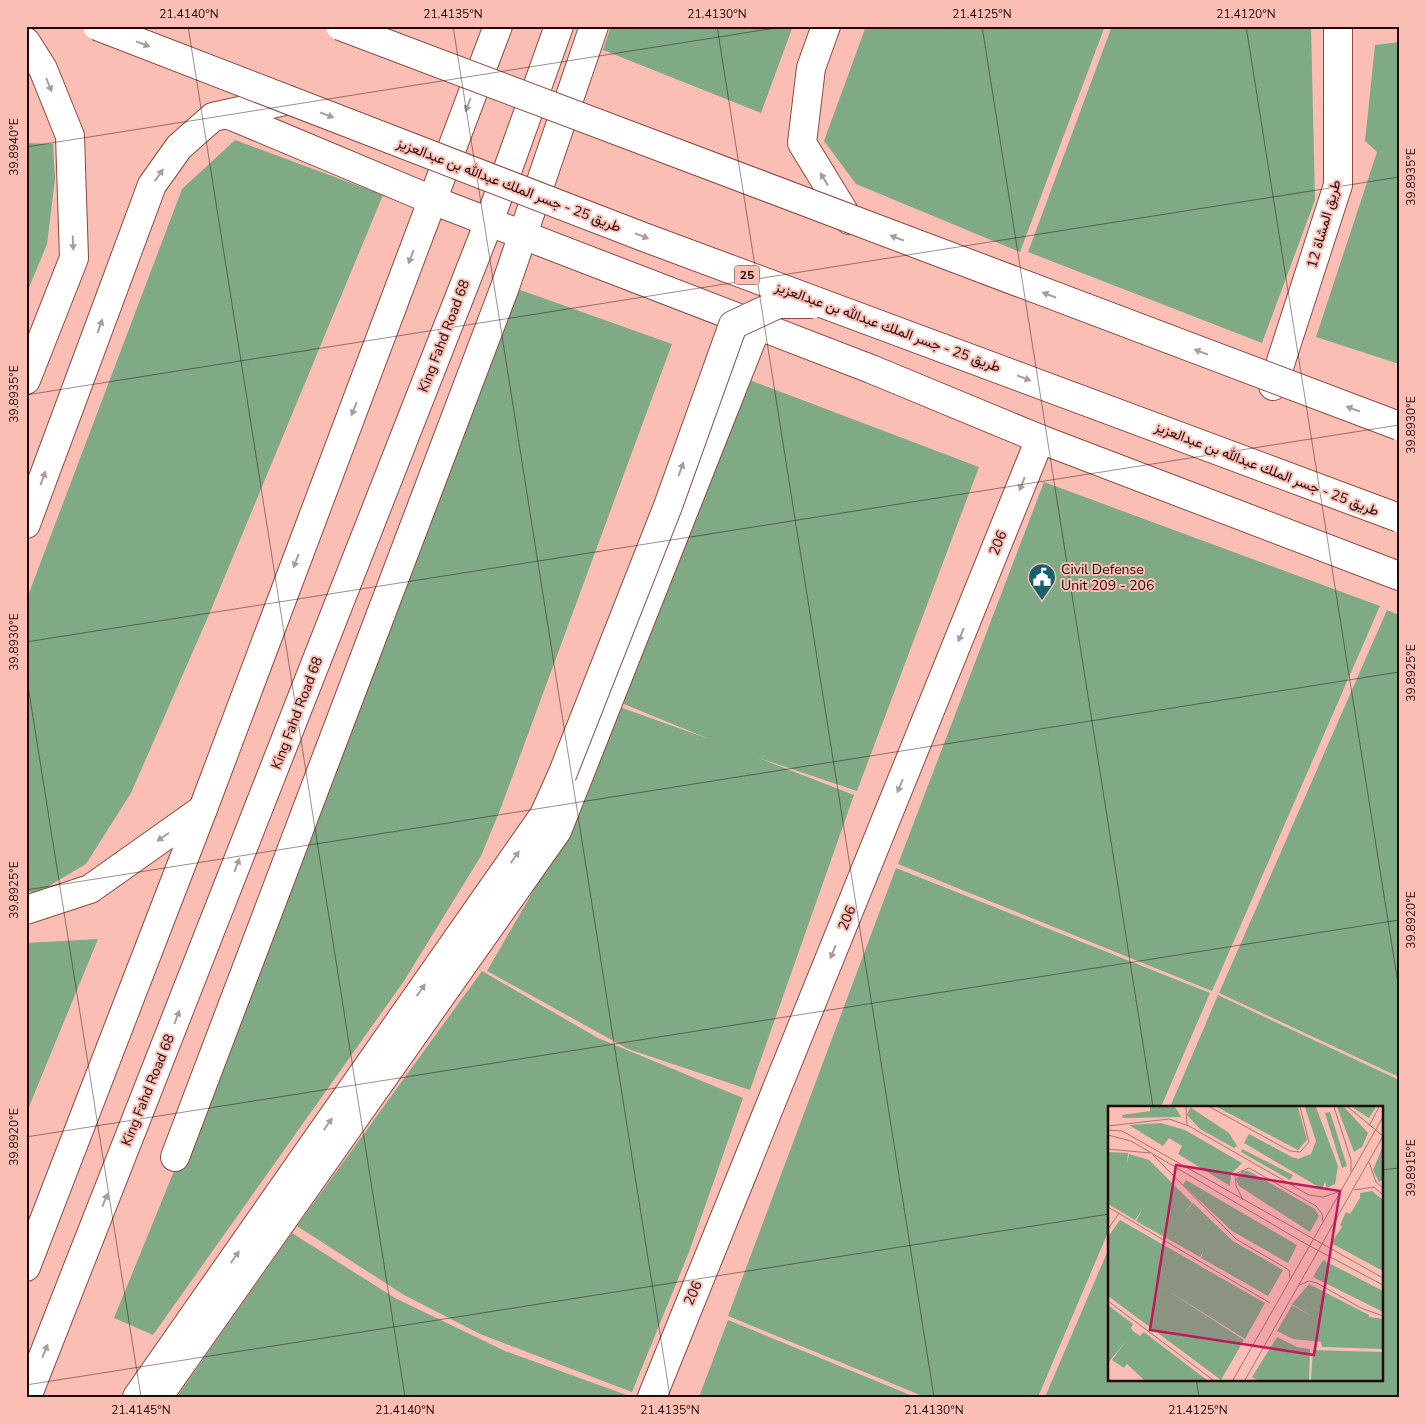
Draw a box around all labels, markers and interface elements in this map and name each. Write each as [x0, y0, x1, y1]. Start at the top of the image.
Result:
text: 21.4140°N [159, 6, 219, 22]
text: 21.4135°N [423, 6, 483, 22]
text: 21.4130°N [687, 6, 747, 22]
text: 21.4125°N [952, 6, 1012, 22]
text: 21.4120°N [1216, 6, 1276, 22]
one-way arrow [136, 40, 151, 48]
one-way arrow [46, 78, 54, 92]
one-way arrow [464, 97, 471, 112]
one-way arrow [320, 111, 335, 119]
text: 39.8940°E [6, 118, 22, 176]
street label: طريق 25 - جسر الملك عبدالله بن عبدالعزيز [393, 133, 624, 237]
text: 39.8935°E [1403, 148, 1419, 206]
one-way arrow [154, 168, 164, 182]
one-way arrow [819, 172, 828, 185]
street label: طريق المشاة 12 [1302, 178, 1346, 270]
one-way arrow [635, 232, 650, 240]
one-way arrow [889, 234, 904, 241]
one-way arrow [70, 236, 78, 252]
one-way arrow [407, 250, 415, 265]
road number: 25 [734, 266, 760, 284]
street label: King Fahd Road 68 [414, 277, 474, 395]
street label: طريق 25 - جسر الملك عبدالله بن عبدالعزيز [772, 277, 1003, 377]
one-way arrow [1041, 291, 1056, 299]
one-way arrow [96, 318, 104, 333]
one-way arrow [1193, 348, 1208, 356]
text: 39.8935°E [6, 365, 22, 423]
one-way arrow [1017, 374, 1032, 382]
text: 39.8930°E [1403, 396, 1419, 454]
one-way arrow [350, 402, 358, 417]
one-way arrow [1345, 405, 1360, 413]
street label: طريق 25 - جسر الملك عبدالله بن عبدالعزيز [1151, 417, 1382, 521]
one-way arrow [678, 461, 685, 476]
one-way arrow [40, 471, 47, 486]
one-way arrow [1018, 477, 1026, 492]
street label: 206 [984, 528, 1012, 558]
one-way arrow [292, 554, 300, 569]
place label: Civil Defense Unit 209 - 206 [1061, 560, 1154, 595]
public building icon: Civil Defense Unit 209 - 206 [1027, 562, 1057, 601]
text: 39.8930°E [6, 613, 22, 671]
one-way arrow [957, 628, 965, 643]
text: 39.8925°E [1403, 644, 1419, 702]
street label: King Fahd Road 68 [267, 654, 327, 772]
one-way arrow [896, 778, 903, 793]
one-way arrow [156, 832, 170, 842]
one-way arrow [510, 850, 520, 864]
one-way arrow [233, 858, 241, 873]
text: 39.8925°E [6, 861, 22, 919]
text: 39.8920°E [1403, 891, 1419, 949]
street label: 206 [833, 903, 861, 933]
one-way arrow [828, 945, 836, 960]
one-way arrow [416, 984, 426, 997]
one-way arrow [173, 1009, 181, 1024]
street label: King Fahd Road 68 [117, 1031, 179, 1149]
inset map [1108, 1106, 1382, 1380]
text: 39.8920°E [6, 1108, 22, 1166]
one-way arrow [323, 1117, 333, 1131]
text: 39.8915°E [1403, 1139, 1419, 1197]
one-way arrow [102, 1193, 109, 1208]
one-way arrow [230, 1250, 240, 1264]
street label: 206 [679, 1278, 707, 1308]
one-way arrow [42, 1344, 49, 1359]
text: 21.4145°N [111, 1402, 171, 1418]
text: 21.4140°N [375, 1402, 435, 1418]
text: 21.4135°N [640, 1402, 700, 1418]
text: 21.4130°N [904, 1402, 964, 1418]
text: 21.4125°N [1168, 1402, 1228, 1418]

